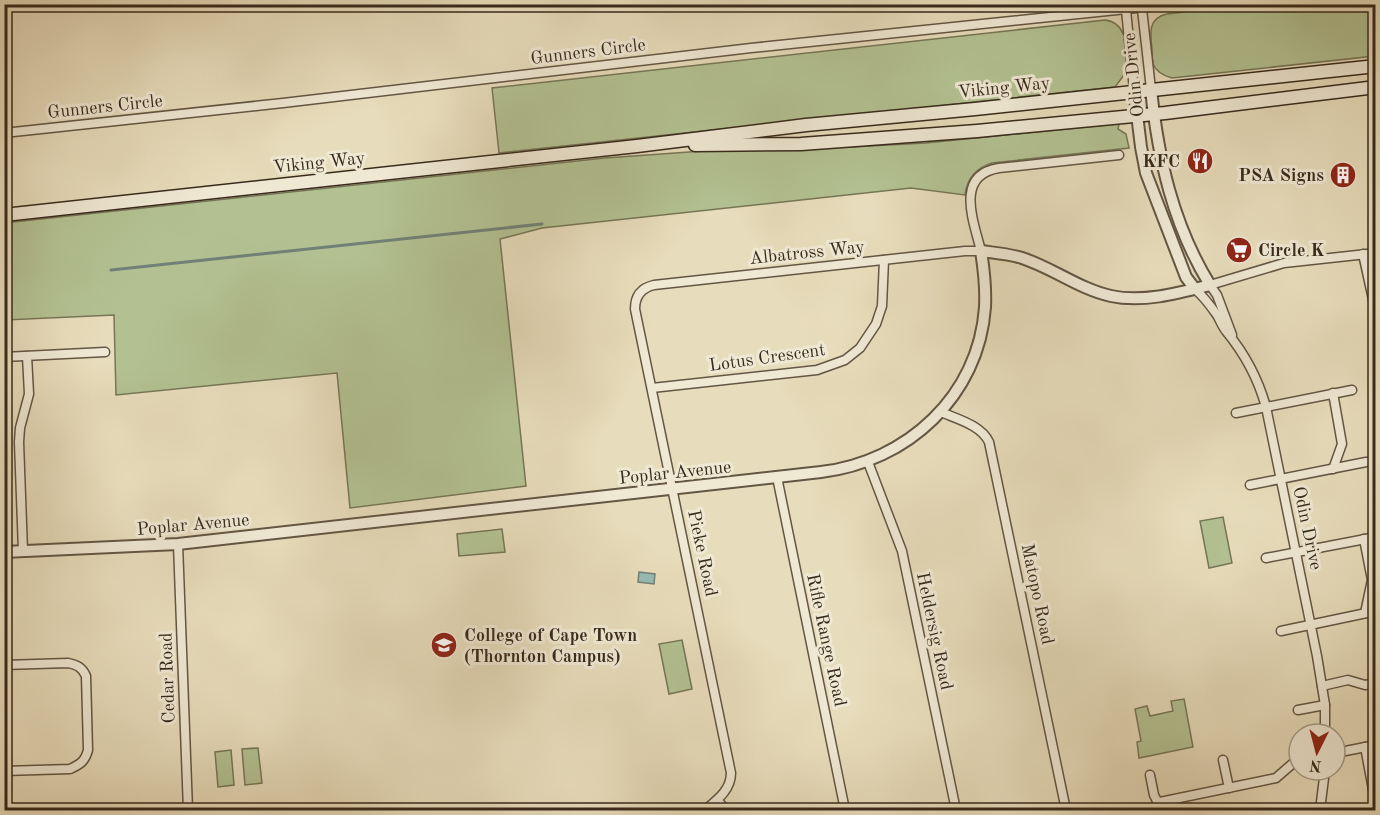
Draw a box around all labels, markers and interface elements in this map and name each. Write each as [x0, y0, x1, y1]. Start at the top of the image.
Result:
street label: Odin Drive [1121, 32, 1147, 118]
street label: Gunners Circle [530, 36, 647, 68]
street label: Viking Way [957, 74, 1052, 102]
street label: Gunners Circle [47, 92, 164, 122]
restaurant icon: KFC [1185, 146, 1215, 176]
street label: Viking Way [272, 149, 367, 177]
place label: KFC [1142, 153, 1180, 171]
building icon: PSA Signs [1328, 160, 1358, 190]
place label: PSA Signs [1238, 167, 1324, 185]
supermarket icon: Circle K [1224, 235, 1254, 265]
street label: Albatross Way [749, 238, 866, 268]
place label: Circle K [1258, 242, 1325, 260]
street label: Lotus Crescent [708, 341, 827, 375]
street label: Poplar Avenue [618, 458, 732, 488]
street label: Odin Drive [1289, 485, 1325, 572]
street label: Pieke Road [684, 508, 720, 598]
street label: Poplar Avenue [136, 511, 250, 539]
street label: Matopo Road [1018, 542, 1056, 646]
street label: Heldersig Road [913, 571, 955, 692]
street label: Rifle Range Road [803, 572, 849, 708]
place label: College of Cape Town (Thornton Campus) [464, 627, 637, 666]
school or university icon: College of Cape Town (Thornton Campus) [429, 630, 459, 660]
street label: Cedar Road [157, 632, 179, 724]
north arrow [1287, 722, 1347, 782]
text: N [1308, 756, 1323, 774]

